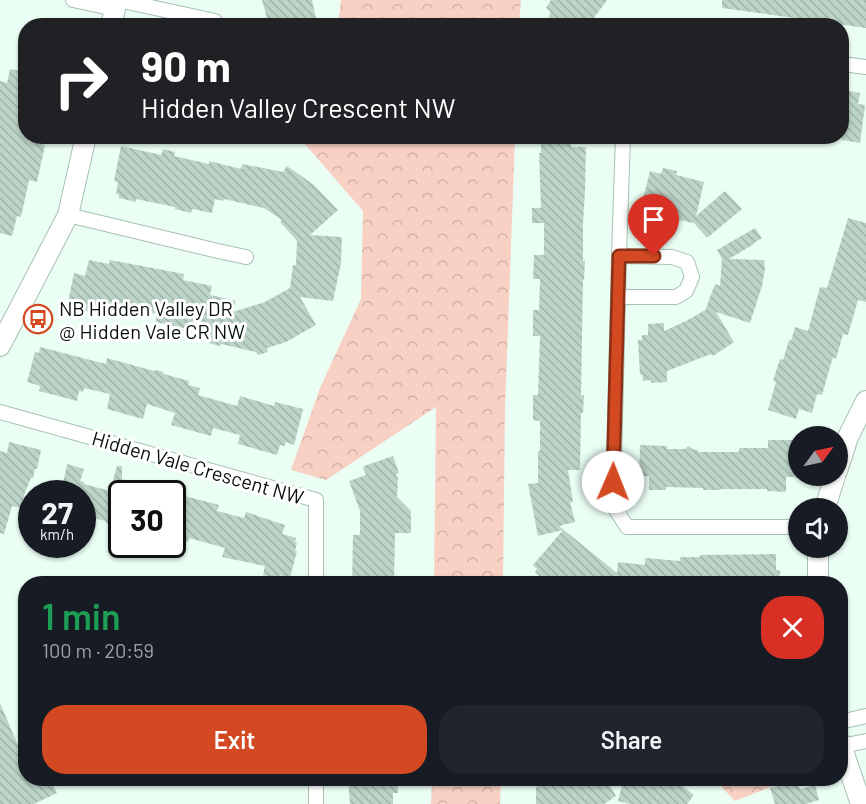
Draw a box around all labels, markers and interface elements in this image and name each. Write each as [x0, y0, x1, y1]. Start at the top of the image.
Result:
text: 90 m [141, 40, 231, 90]
icon: right [42, 42, 120, 120]
text: Hidden Valley Crescent NW [141, 91, 455, 123]
pin [628, 194, 679, 256]
icon: arrive [637, 203, 670, 236]
place label: NB Hidden Valley DR @ Hidden Vale CR NW [59, 296, 245, 343]
bus stop icon: NB Hidden Valley DR @ Hidden Vale CR NW [22, 303, 54, 335]
street label: Hidden Vale Crescent NW [89, 425, 307, 509]
north arrow [788, 426, 848, 486]
map controls [788, 426, 848, 558]
position arrow [581, 450, 645, 514]
speed limit sign: 30 [108, 480, 186, 558]
text: 27 [41, 494, 73, 530]
button: sound [788, 498, 848, 558]
text: km/h [40, 525, 74, 543]
text: 1 min [42, 594, 121, 637]
button: close [761, 596, 824, 659]
text: 100 m · 20:59 [42, 638, 154, 662]
button: Exit [42, 705, 427, 774]
button: Share [439, 705, 824, 774]

